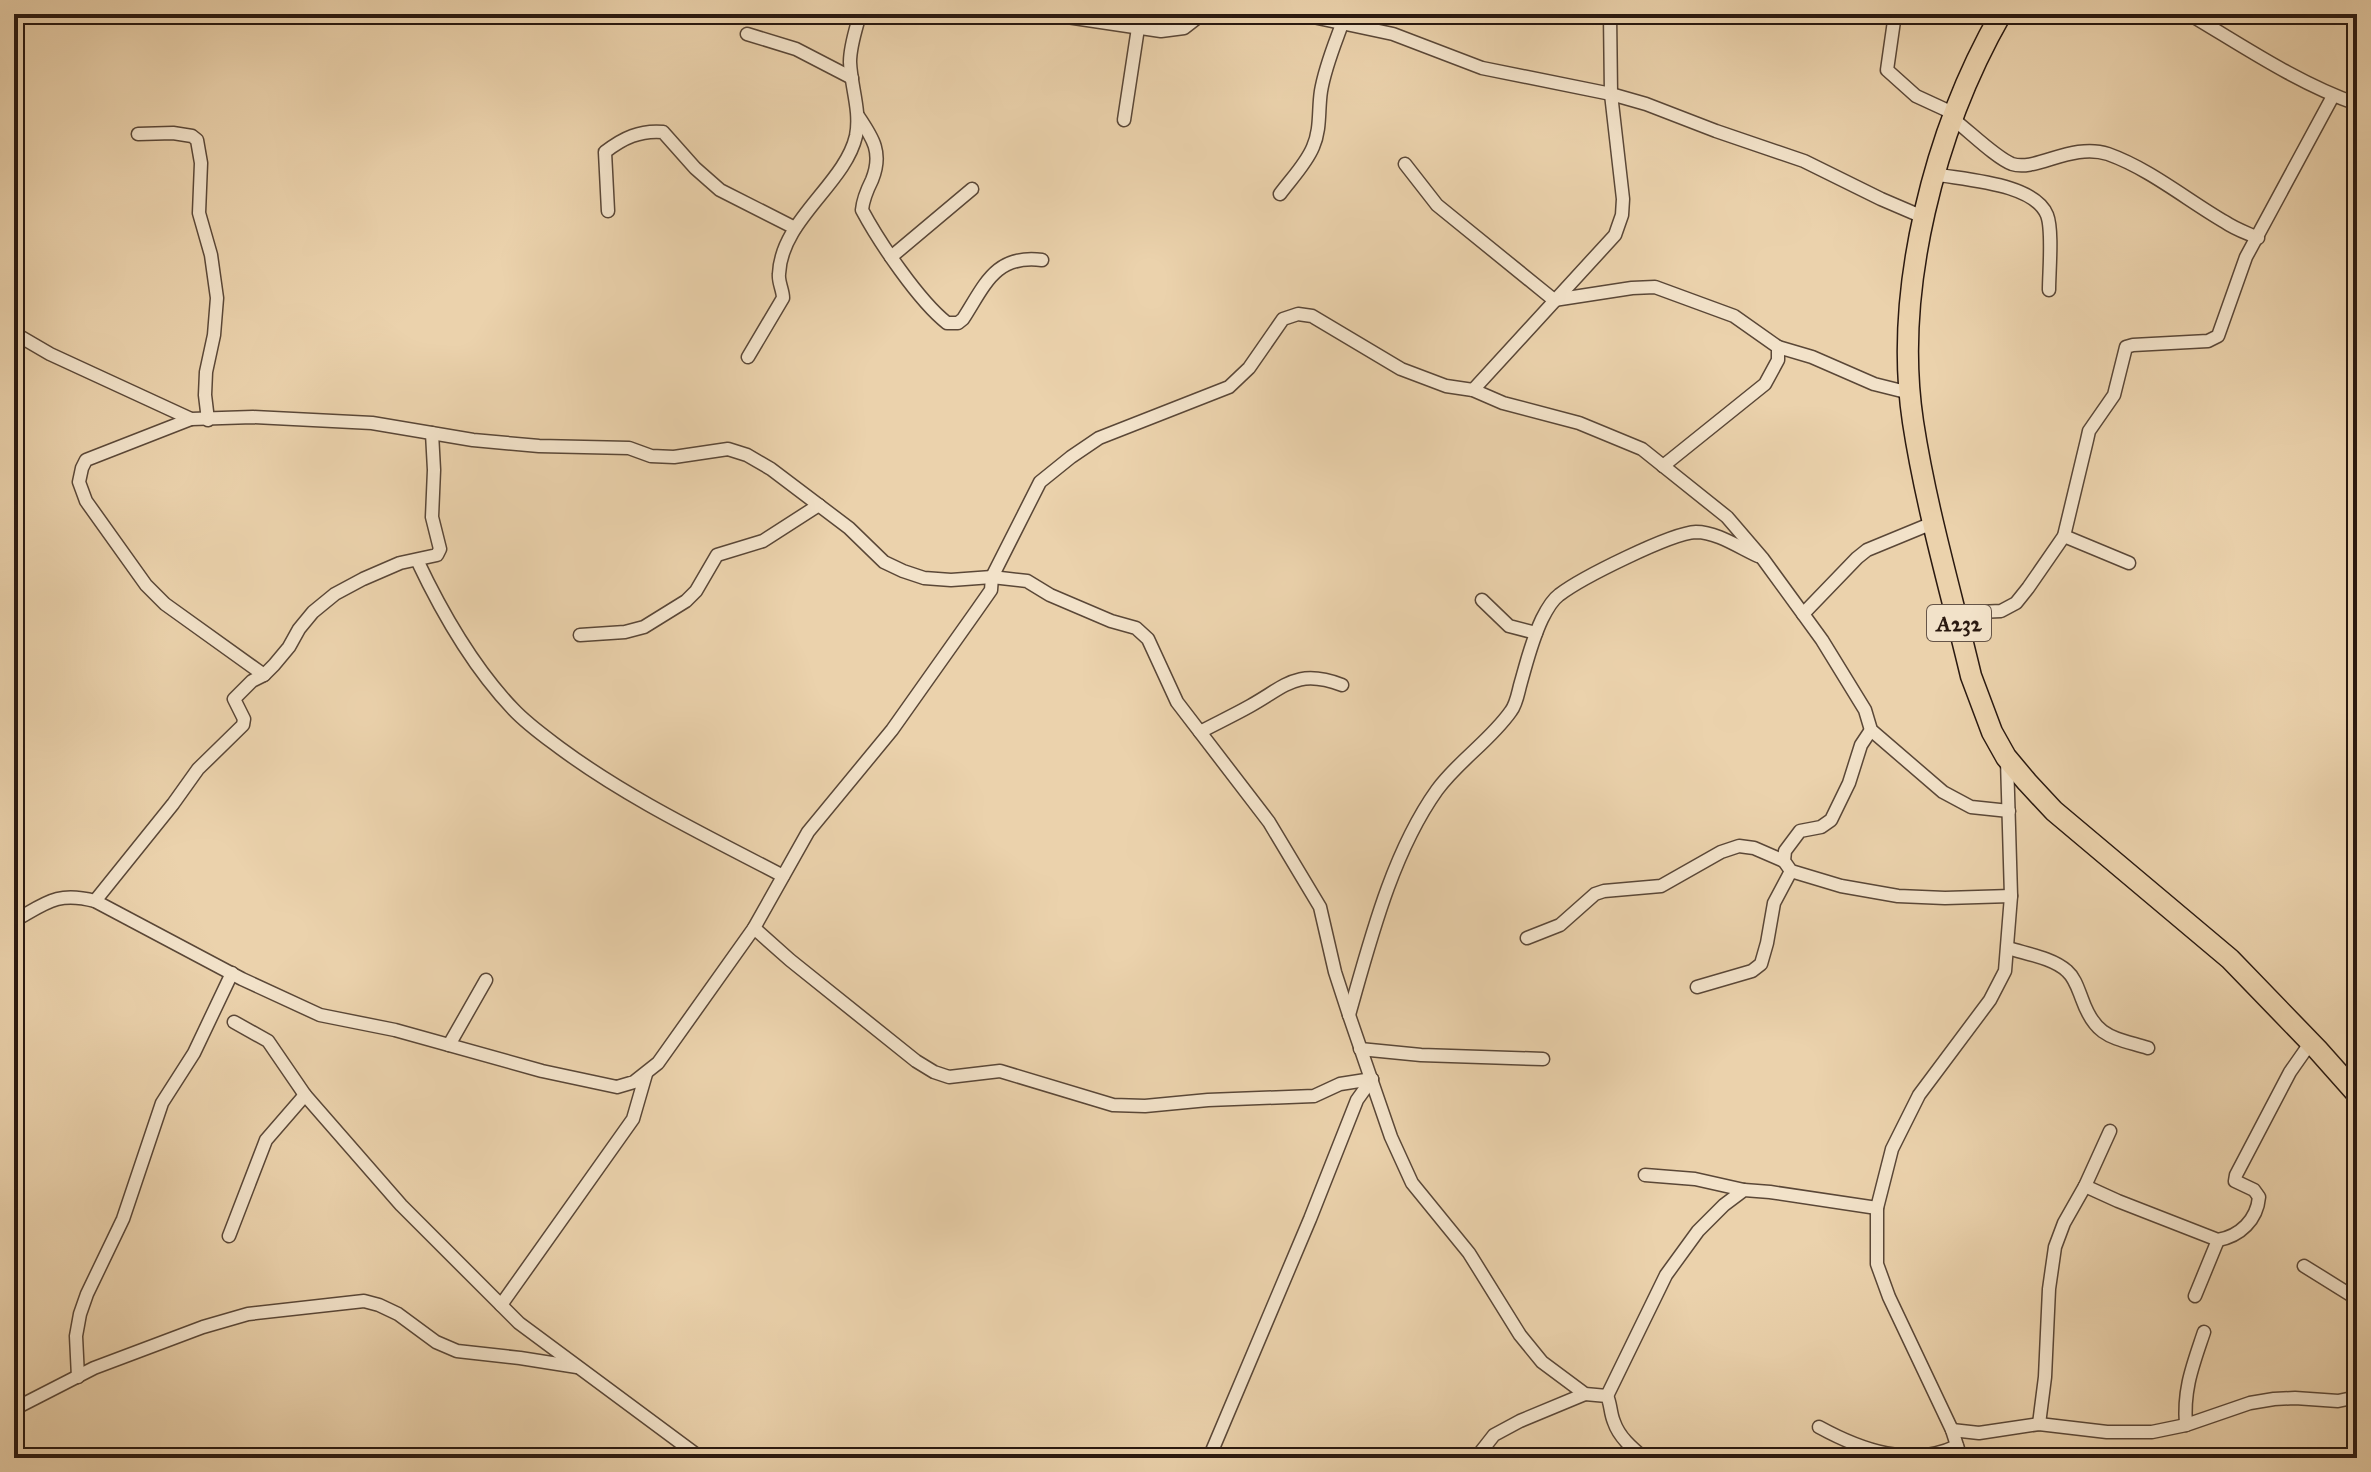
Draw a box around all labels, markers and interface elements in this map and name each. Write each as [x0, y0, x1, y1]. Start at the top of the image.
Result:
road number: A232 [1927, 605, 1991, 641]

